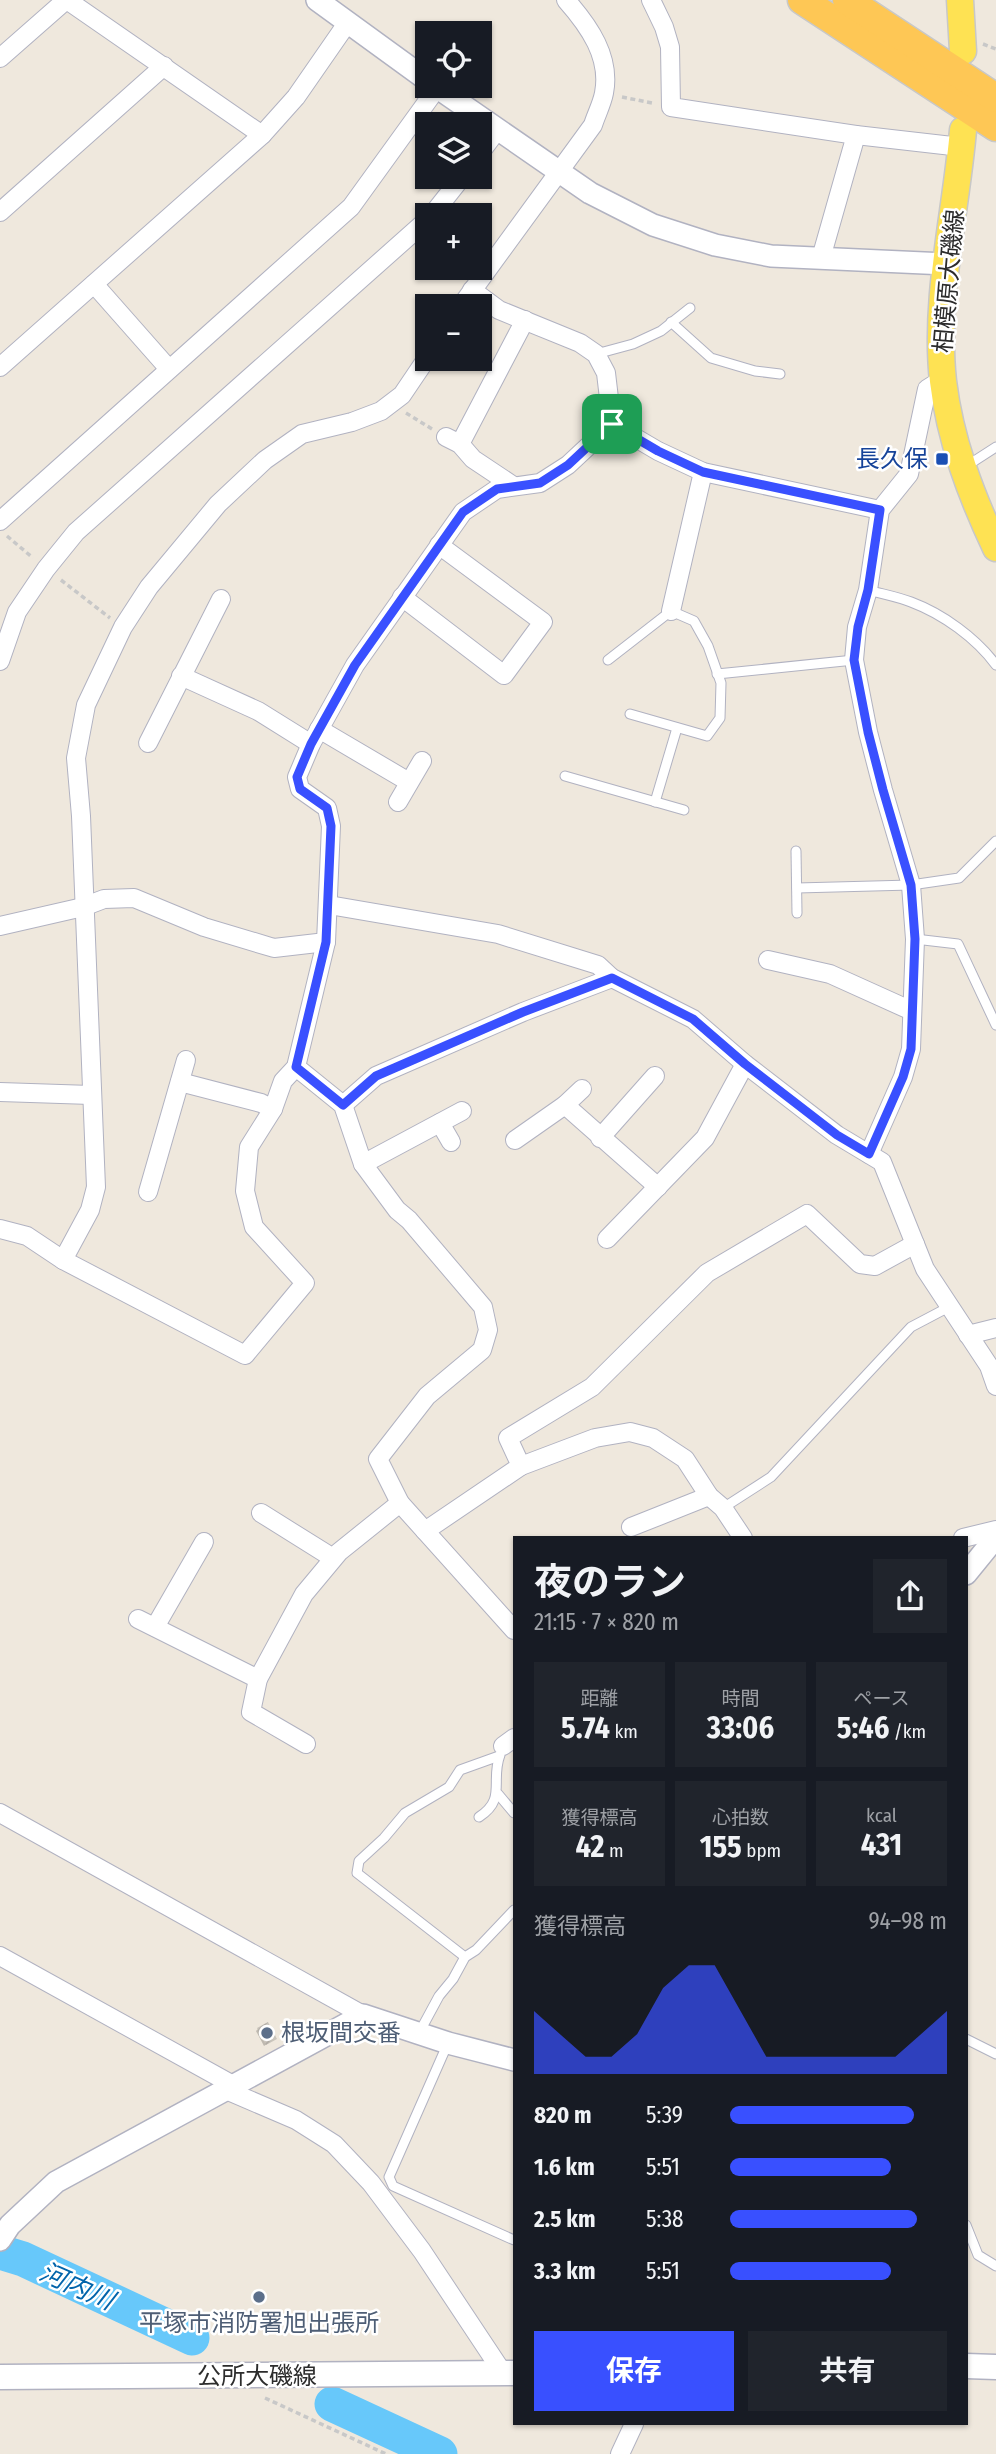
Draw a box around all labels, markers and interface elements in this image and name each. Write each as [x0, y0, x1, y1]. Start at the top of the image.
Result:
map controls [415, 21, 492, 371]
button: locate [415, 21, 492, 98]
button: layers [415, 112, 492, 189]
button: + [415, 203, 492, 280]
street label: 相模原大磯線 [929, 208, 969, 354]
button: − [415, 294, 492, 371]
pin [582, 394, 642, 454]
icon: arrive [593, 405, 631, 443]
place label: 長久保 [856, 445, 928, 473]
marker: 長久保 [934, 451, 950, 467]
text: 夜のラン [534, 1559, 686, 1605]
button: share [873, 1559, 947, 1633]
text: 21:15 · 7 × 820 m [534, 1608, 679, 1636]
text: 距離 [580, 1687, 619, 1710]
text: 時間 [721, 1687, 760, 1710]
text: ペース [853, 1687, 910, 1710]
text: 5.74 [561, 1710, 610, 1746]
text: 33:06 [707, 1710, 774, 1746]
text: 5:46 [837, 1710, 889, 1746]
text: km [610, 1720, 638, 1743]
text: /km [889, 1720, 926, 1743]
text: kcal [866, 1804, 897, 1827]
text: 獲得標高 [561, 1806, 638, 1829]
text: 心拍数 [712, 1806, 769, 1829]
text: 431 [861, 1827, 902, 1863]
text: 42 [575, 1829, 604, 1865]
text: 155 [700, 1829, 742, 1865]
text: m [604, 1839, 624, 1862]
text: bpm [742, 1839, 781, 1862]
text: 94–98 m [868, 1907, 947, 1935]
text: 獲得標高 [534, 1912, 626, 1940]
place label: 根坂間交番 [281, 2019, 401, 2047]
marker: 根坂間交番 [259, 2025, 275, 2041]
text: 820 m [534, 2101, 592, 2129]
text: 5:39 [646, 2101, 683, 2129]
text: 1.6 km [534, 2153, 595, 2181]
text: 5:51 [646, 2153, 680, 2181]
text: 2.5 km [534, 2205, 595, 2233]
text: 5:38 [646, 2205, 684, 2233]
water label: 河内川 [35, 2256, 121, 2318]
text: 3.3 km [534, 2257, 595, 2285]
text: 5:51 [646, 2257, 680, 2285]
marker: 平塚市消防署旭出張所 [251, 2289, 267, 2305]
place label: 平塚市消防署旭出張所 [139, 2309, 379, 2337]
button: 保存 [534, 2331, 734, 2411]
button: 共有 [748, 2331, 947, 2411]
street label: 公所大磯線 [197, 2362, 317, 2390]

